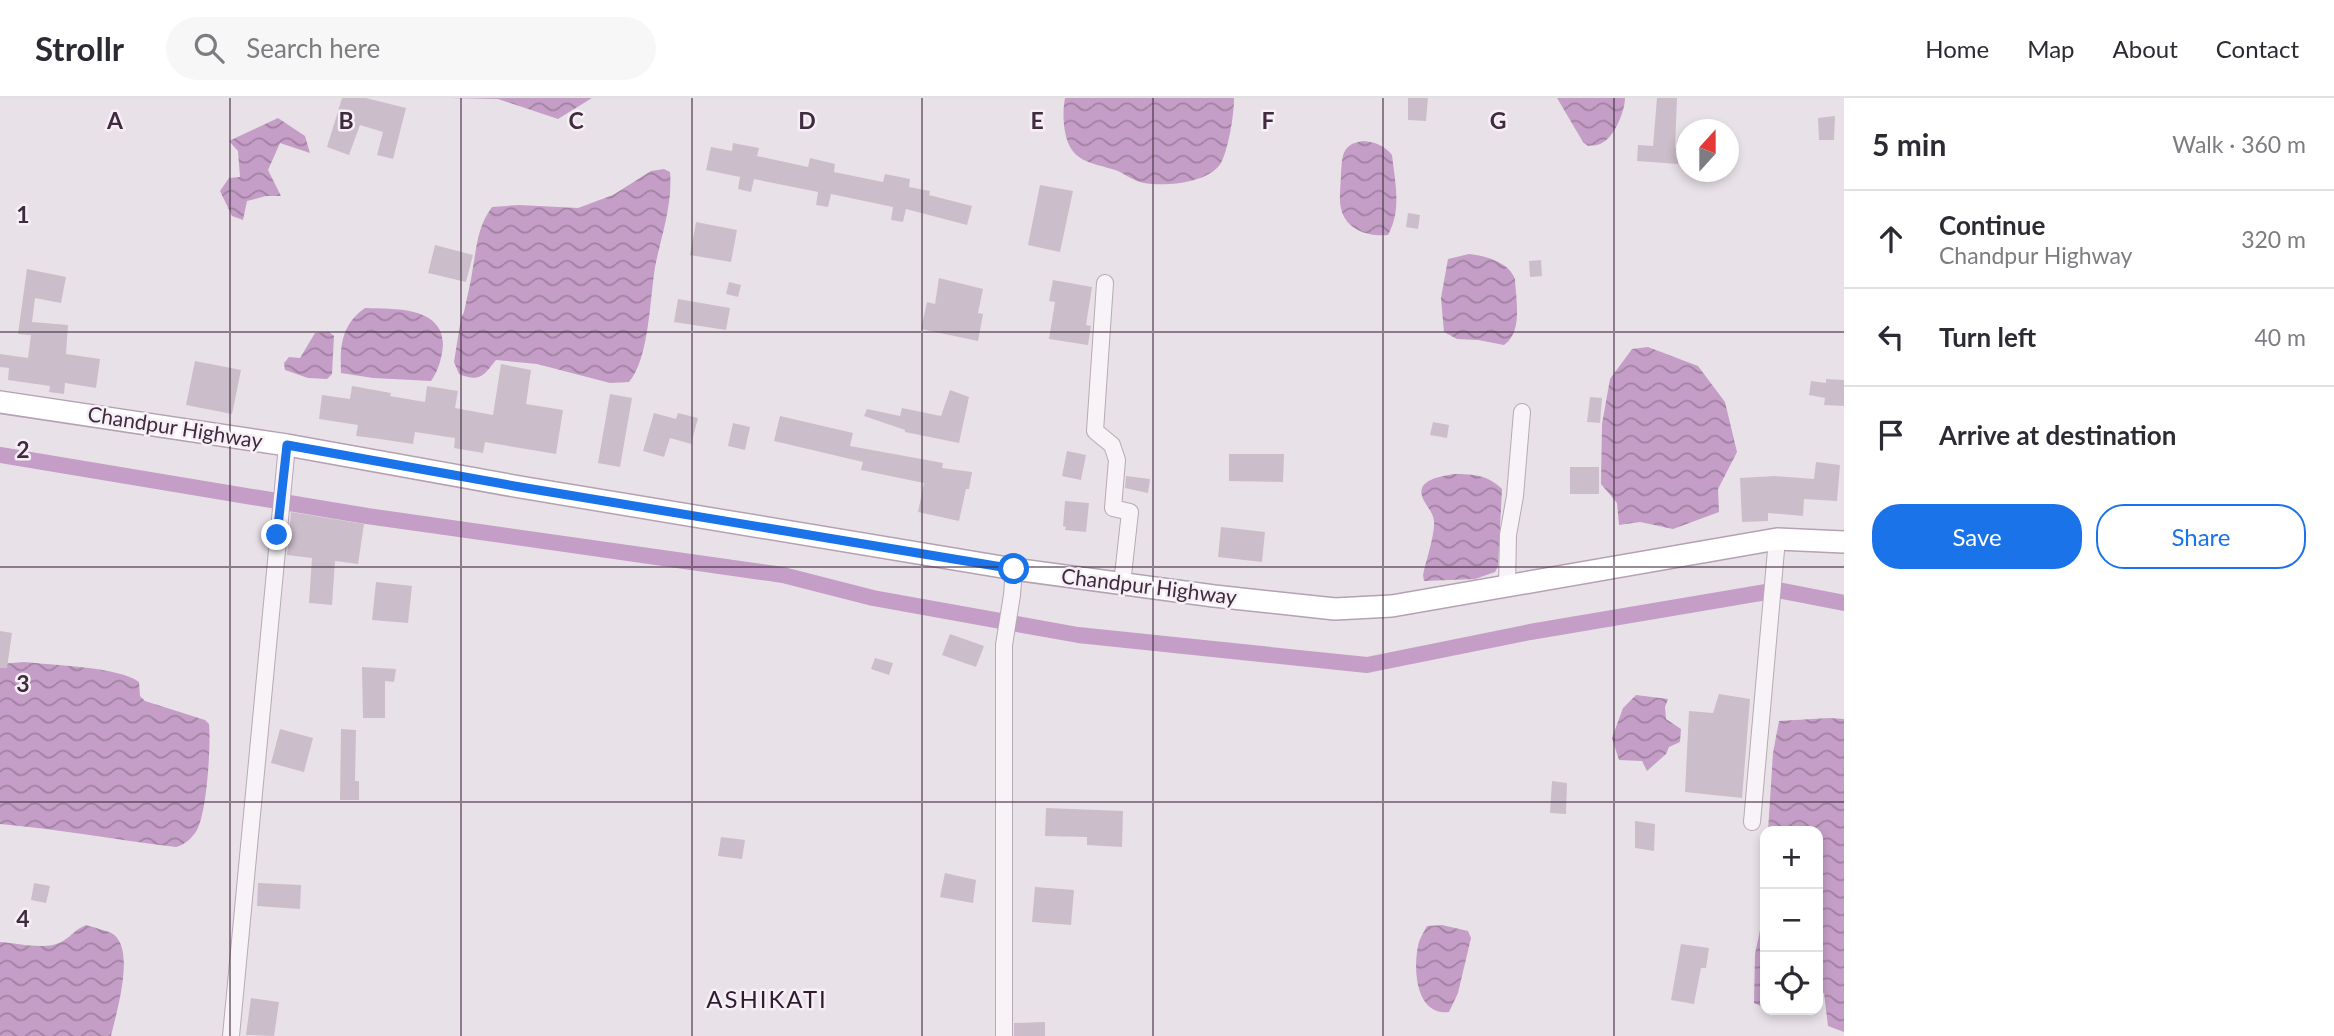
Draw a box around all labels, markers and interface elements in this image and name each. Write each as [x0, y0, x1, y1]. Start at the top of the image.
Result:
search box [166, 17, 656, 80]
text: Strollr [35, 28, 124, 68]
icon: search [190, 29, 228, 67]
text: Search here [246, 32, 380, 64]
text: Home [1925, 34, 1989, 63]
text: Map [2027, 34, 2075, 63]
text: About [2113, 34, 2178, 63]
text: Contact [2216, 34, 2299, 63]
text: A [106, 106, 124, 134]
text: B [338, 106, 354, 134]
text: C [568, 106, 584, 134]
text: D [798, 106, 816, 134]
text: E [1030, 106, 1044, 134]
text: F [1261, 106, 1275, 134]
text: G [1490, 106, 1506, 134]
north arrow [1676, 119, 1739, 182]
text: 5 min [1872, 126, 1946, 162]
text: Walk · 360 m [2172, 130, 2306, 158]
text: 1 [16, 200, 30, 228]
text: Continue [1939, 209, 2045, 241]
icon: ahead [1872, 220, 1910, 258]
text: 320 m [2241, 225, 2306, 253]
text: Chandpur Highway [1939, 241, 2132, 269]
icon: left [1872, 318, 1910, 356]
text: Turn left [1939, 321, 2036, 353]
text: 40 m [2255, 323, 2306, 351]
street label: Chandpur Highway [86, 400, 265, 453]
icon: arrive [1872, 416, 1910, 454]
text: Arrive at destination [1939, 419, 2176, 451]
text: 2 [16, 435, 30, 463]
button: Save [1872, 504, 2082, 569]
button: Share [2096, 504, 2306, 569]
route end [261, 519, 292, 550]
route start [998, 553, 1029, 584]
street label: Chandpur Highway [1060, 562, 1239, 609]
text: 3 [16, 669, 30, 697]
map controls [1760, 826, 1823, 1015]
button: + [1760, 826, 1823, 889]
button: − [1760, 889, 1823, 952]
text: 4 [16, 904, 30, 932]
button: locate [1760, 952, 1823, 1015]
district label: ASHIKATI [706, 984, 828, 1013]

